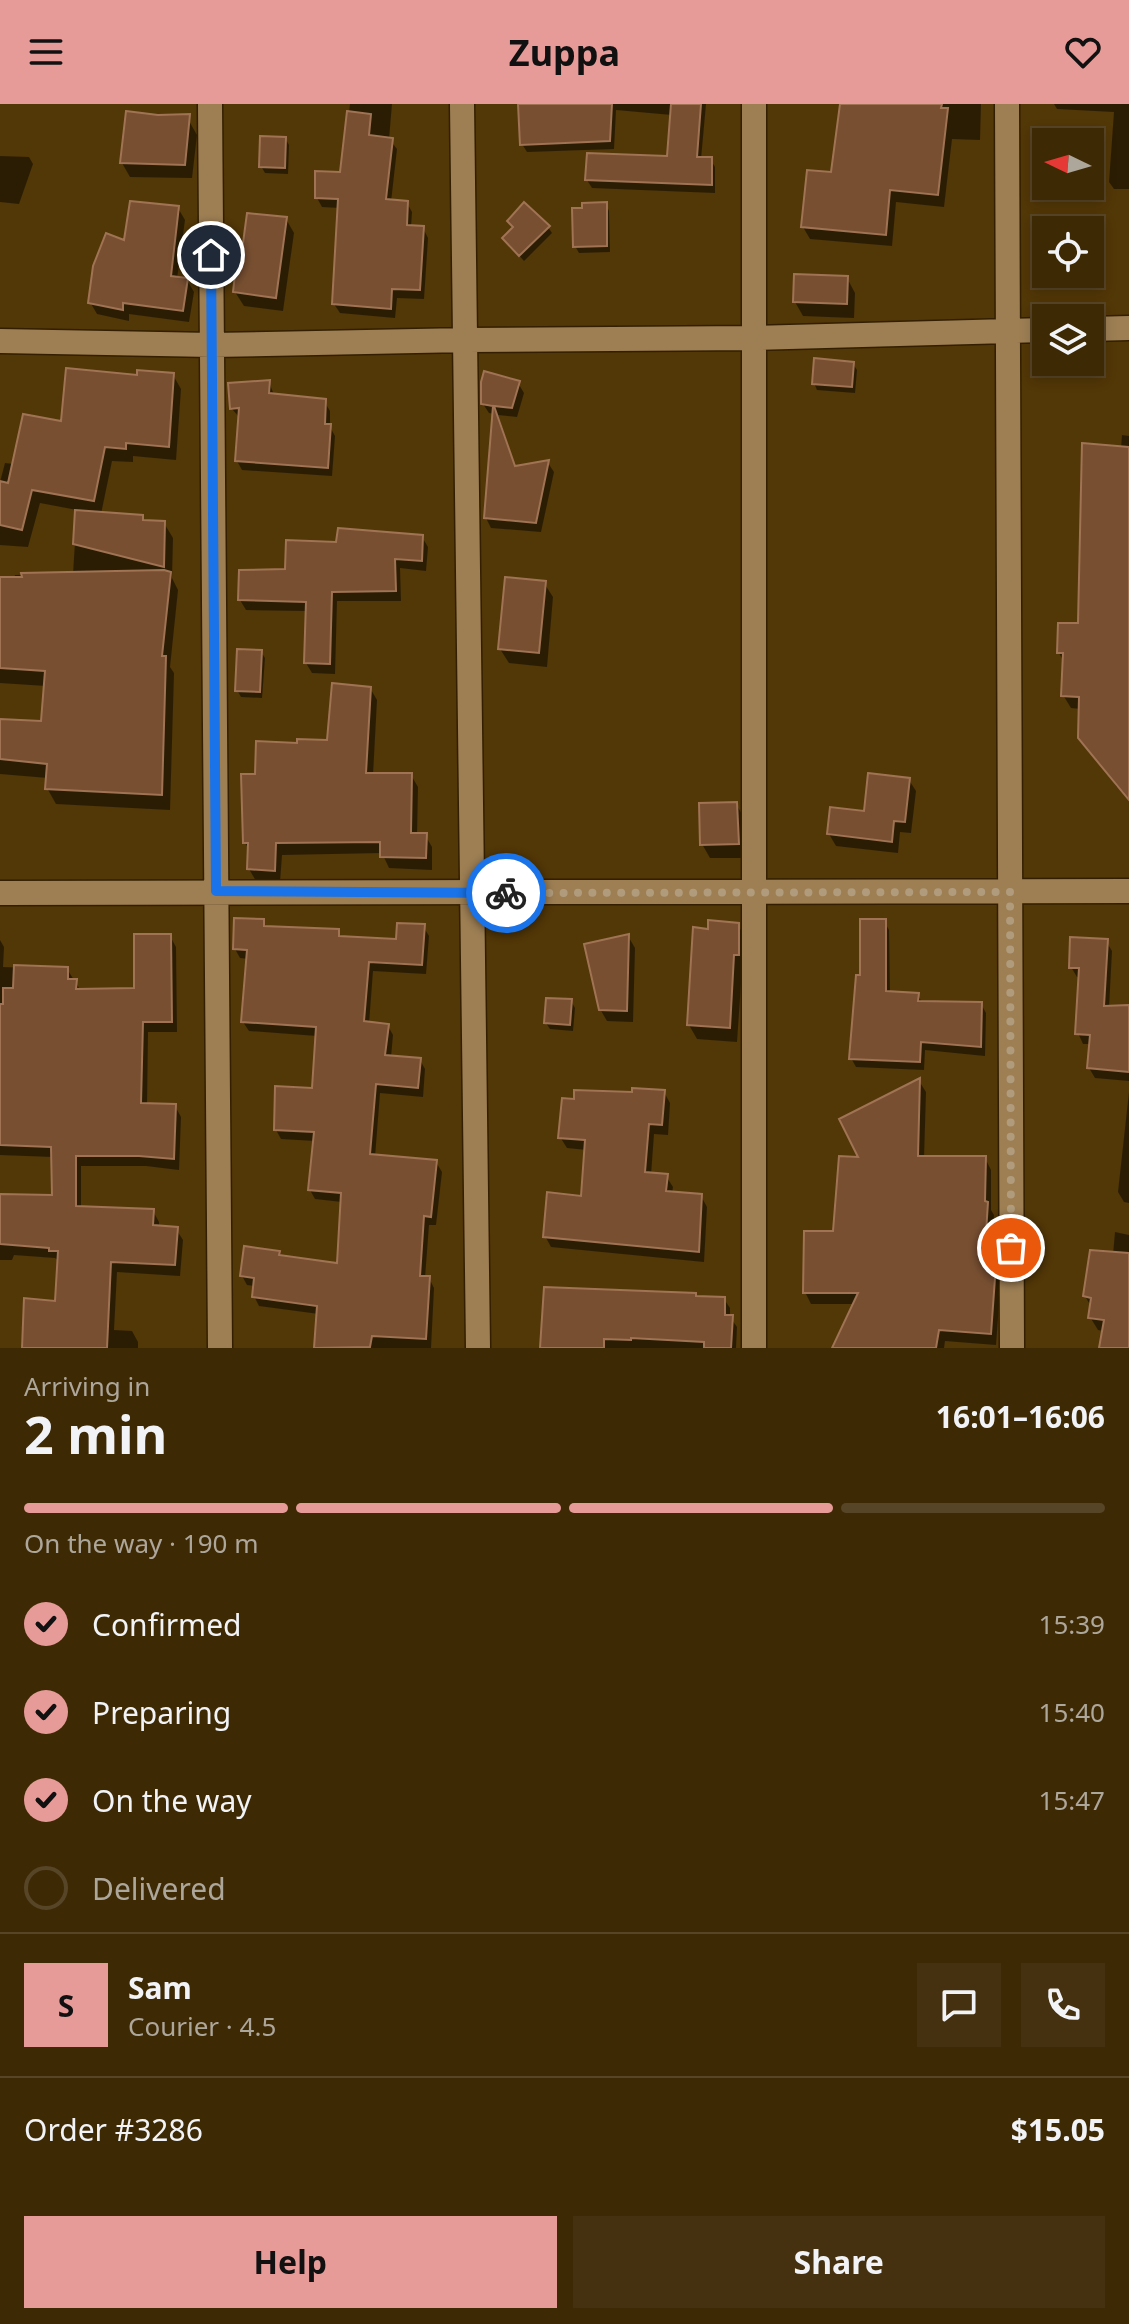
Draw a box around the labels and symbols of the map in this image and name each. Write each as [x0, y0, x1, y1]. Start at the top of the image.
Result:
north arrow [1032, 128, 1104, 200]
pin [177, 221, 245, 289]
courier [466, 853, 546, 933]
pin [977, 1214, 1045, 1282]

